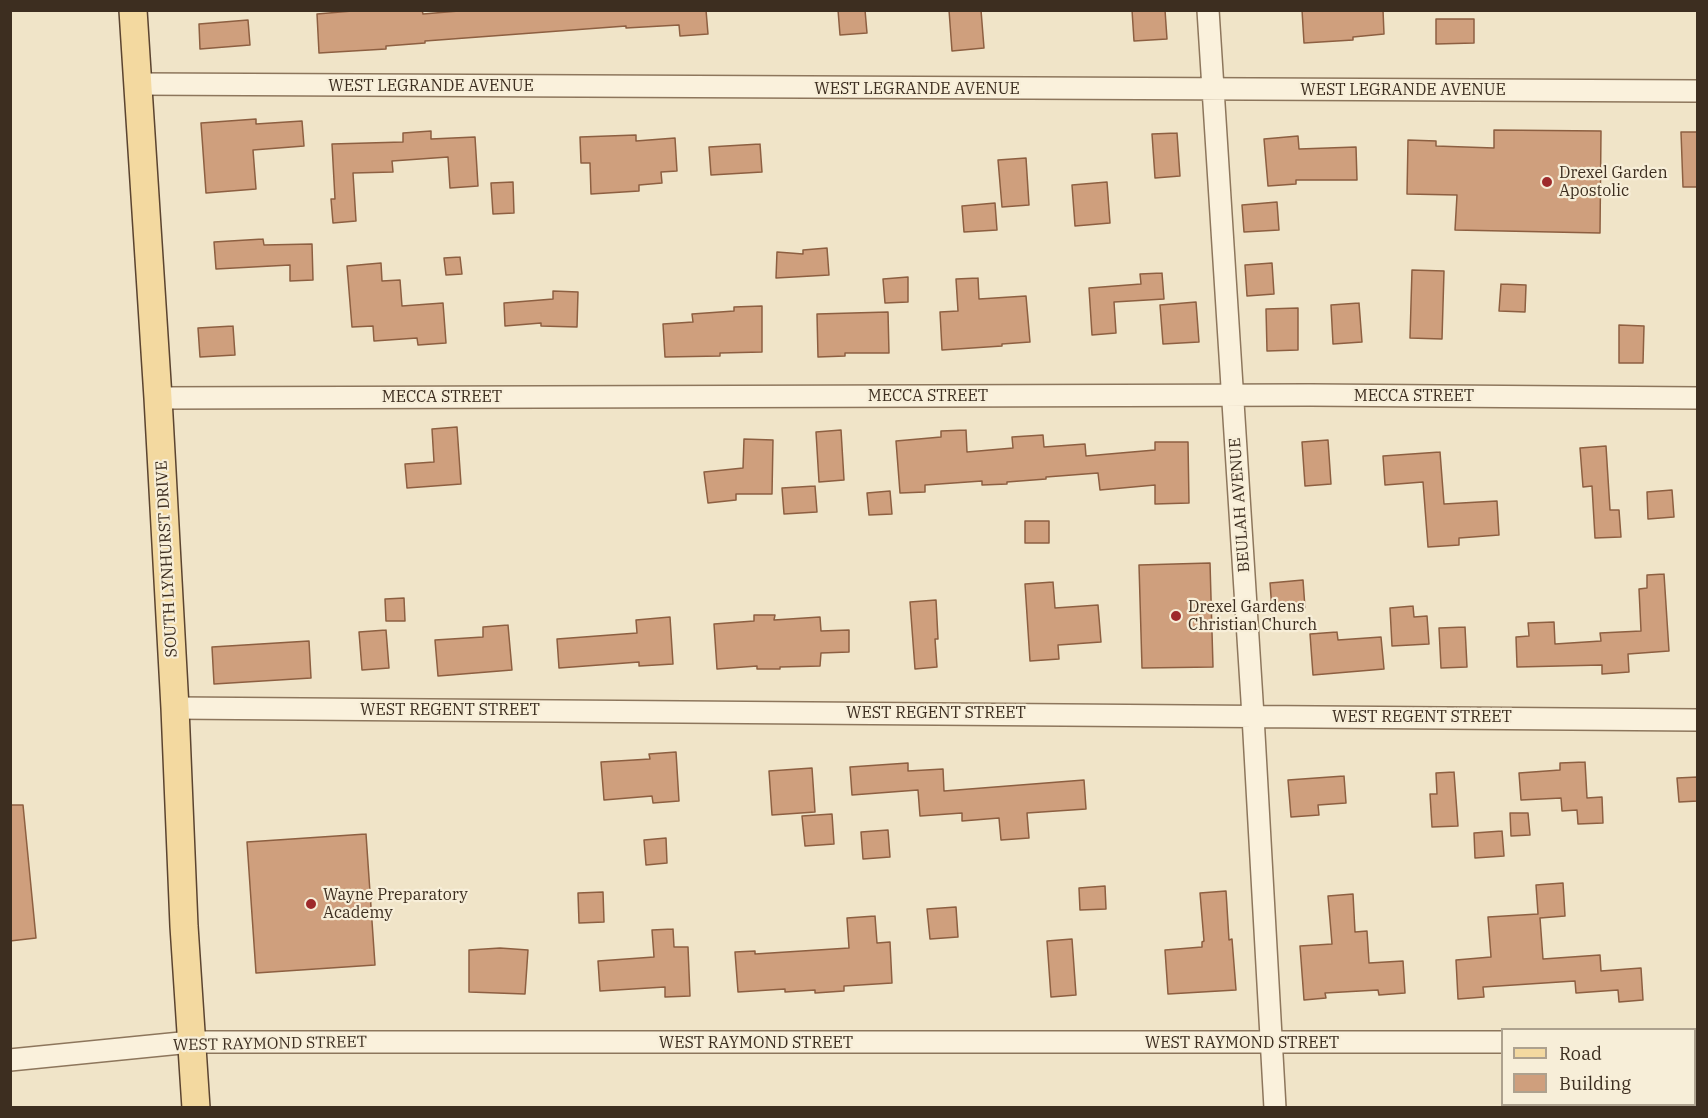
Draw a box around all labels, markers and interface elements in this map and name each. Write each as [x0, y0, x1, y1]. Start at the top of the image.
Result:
street label: WEST LEGRANDE AVENUE [328, 76, 534, 96]
street label: WEST LEGRANDE AVENUE [814, 79, 1020, 99]
street label: WEST LEGRANDE AVENUE [1300, 80, 1506, 100]
place label: Drexel Garden Apostolic [1559, 163, 1668, 201]
marker: Drexel Garden Apostolic [1540, 175, 1554, 189]
street label: MECCA STREET [868, 386, 988, 406]
street label: MECCA STREET [1354, 386, 1474, 406]
street label: MECCA STREET [382, 387, 502, 407]
street label: BEULAH AVENUE [1226, 437, 1254, 573]
street label: SOUTH LYNHURST DRIVE [152, 460, 182, 658]
place label: Drexel Gardens Christian Church [1188, 597, 1317, 635]
marker: Drexel Gardens Christian Church [1169, 609, 1183, 623]
street label: WEST REGENT STREET [360, 700, 540, 720]
street label: WEST REGENT STREET [846, 703, 1026, 723]
street label: WEST REGENT STREET [1332, 707, 1512, 727]
place label: Wayne Preparatory Academy [323, 885, 468, 923]
marker: Wayne Preparatory Academy [304, 897, 318, 911]
legend [1501, 1028, 1696, 1106]
street label: WEST RAYMOND STREET [173, 1033, 367, 1055]
street label: WEST RAYMOND STREET [659, 1033, 853, 1053]
street label: WEST RAYMOND STREET [1145, 1033, 1339, 1053]
text: Road [1559, 1042, 1602, 1065]
text: Building [1559, 1072, 1631, 1095]

